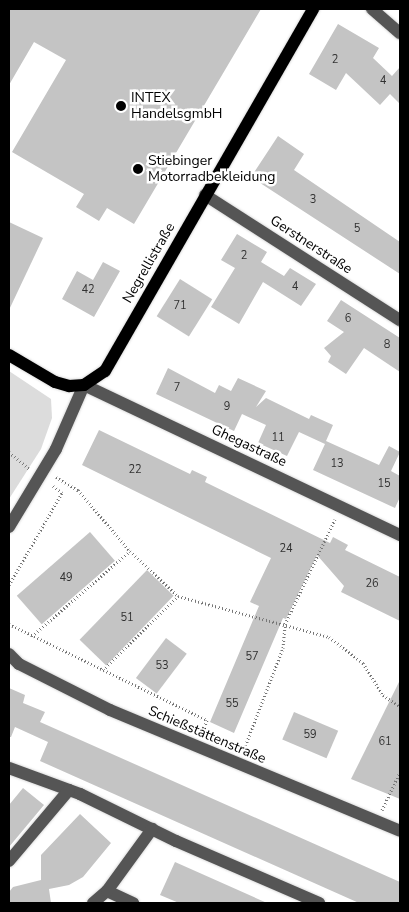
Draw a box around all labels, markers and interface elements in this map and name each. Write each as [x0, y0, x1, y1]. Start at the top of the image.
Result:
house number: 2 [332, 53, 338, 67]
house number: 4 [380, 74, 386, 88]
place label: INTEX HandelsgmbH [131, 90, 222, 122]
marker: INTEX HandelsgmbH [115, 100, 127, 112]
place label: Stiebinger Motorradbekleidung [148, 153, 275, 186]
marker: Stiebinger Motorradbekleidung [132, 163, 144, 175]
house number: 3 [310, 193, 316, 207]
street label: Gerstnerstraße [267, 212, 355, 278]
street label: Negrellistraße [119, 220, 179, 306]
house number: 5 [354, 222, 360, 236]
house number: 2 [241, 249, 247, 263]
house number: 4 [292, 280, 298, 294]
house number: 42 [81, 283, 95, 297]
house number: 71 [173, 299, 187, 313]
house number: 6 [345, 312, 351, 326]
house number: 8 [384, 338, 390, 352]
house number: 7 [174, 381, 180, 395]
house number: 9 [224, 400, 230, 414]
street label: Ghegastraße [209, 421, 289, 471]
house number: 11 [271, 431, 285, 445]
house number: 13 [330, 457, 344, 471]
house number: 22 [128, 463, 142, 477]
house number: 15 [377, 477, 391, 491]
house number: 24 [279, 542, 293, 556]
house number: 49 [59, 571, 73, 585]
house number: 26 [365, 577, 379, 591]
house number: 51 [120, 611, 134, 625]
house number: 57 [245, 650, 259, 664]
house number: 53 [155, 659, 169, 673]
house number: 55 [225, 697, 239, 711]
street label: Schießstättenstraße [146, 703, 268, 767]
house number: 59 [303, 728, 317, 742]
house number: 61 [378, 735, 392, 749]

